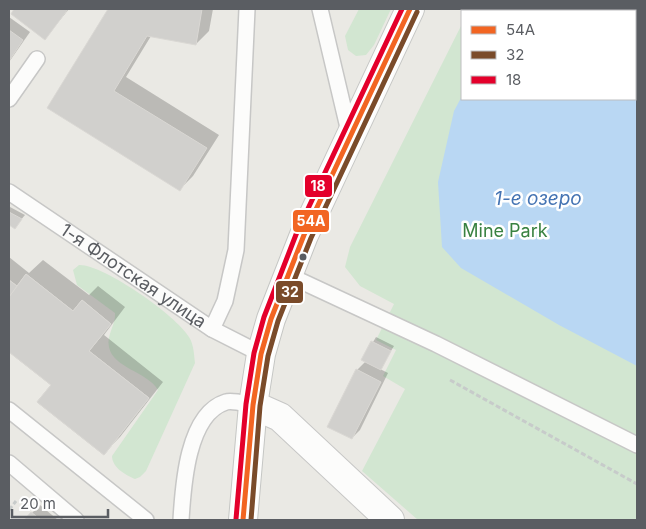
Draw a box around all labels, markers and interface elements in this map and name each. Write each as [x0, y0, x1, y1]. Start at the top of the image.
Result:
legend [461, 10, 636, 100]
text: 54А [506, 20, 535, 39]
text: 32 [506, 45, 524, 64]
text: 18 [506, 70, 521, 89]
line badge: 18 [304, 174, 333, 198]
text: 18 [310, 177, 326, 194]
water label: 1-е озеро [494, 187, 582, 210]
line badge: 54А [292, 209, 330, 233]
text: 54А [297, 212, 326, 229]
street label: 1-я Флотская улица [57, 219, 210, 332]
park label: Mine Park [462, 220, 548, 241]
unlabelled marker [298, 252, 308, 262]
line badge: 32 [275, 280, 304, 304]
text: 32 [281, 283, 299, 300]
scale bar [12, 486, 109, 518]
text: 20 m [20, 494, 56, 513]

